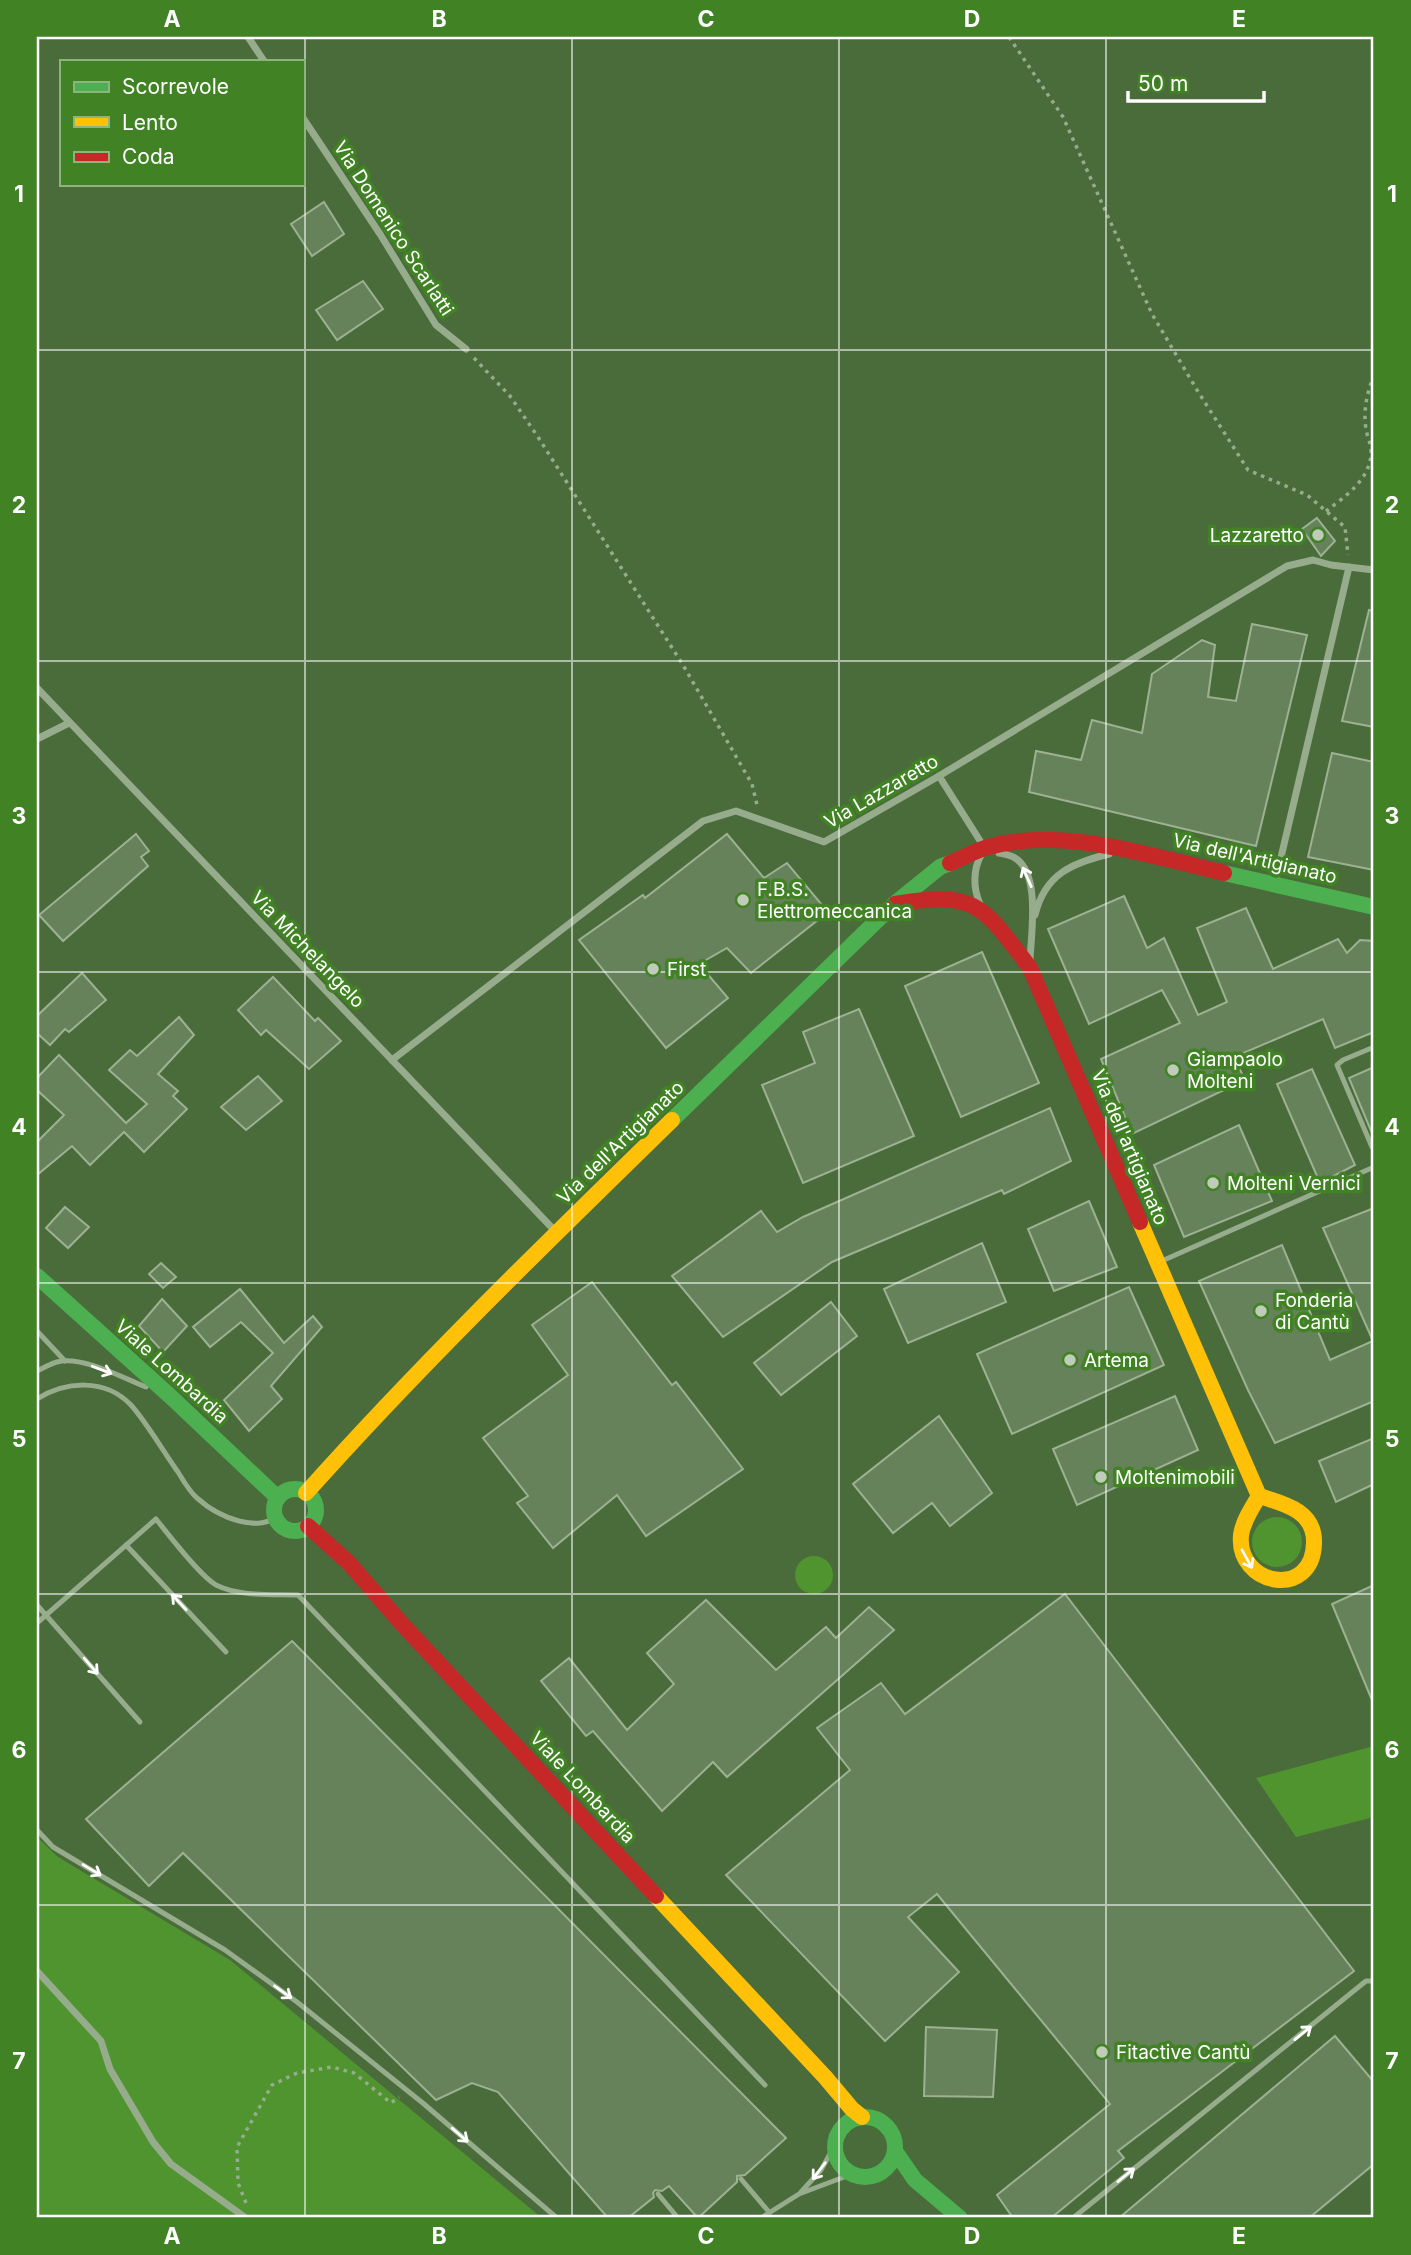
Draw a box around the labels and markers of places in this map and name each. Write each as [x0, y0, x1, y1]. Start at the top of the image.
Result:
place label: Lazzaretto [1210, 524, 1304, 547]
marker: Lazzaretto [1310, 527, 1326, 543]
place label: F.B.S. Elettromeccanica [757, 878, 912, 923]
marker: F.B.S. Elettromeccanica [735, 892, 751, 908]
place label: First [667, 958, 706, 981]
marker: First [645, 961, 661, 977]
place label: Giampaolo Molteni [1187, 1048, 1283, 1093]
marker: Giampaolo Molteni [1165, 1062, 1181, 1078]
place label: Molteni Vernici [1227, 1172, 1361, 1195]
marker: Molteni Vernici [1205, 1175, 1221, 1191]
place label: Fonderia di Cantù [1275, 1289, 1354, 1334]
marker: Fonderia di Cantù [1253, 1303, 1269, 1319]
place label: Artema [1084, 1349, 1149, 1372]
marker: Artema [1062, 1352, 1078, 1368]
place label: Moltenimobili [1115, 1466, 1235, 1489]
marker: Moltenimobili [1093, 1469, 1109, 1485]
place label: Fitactive Cantù [1116, 2041, 1250, 2064]
marker: Fitactive Cantù [1094, 2044, 1110, 2060]

